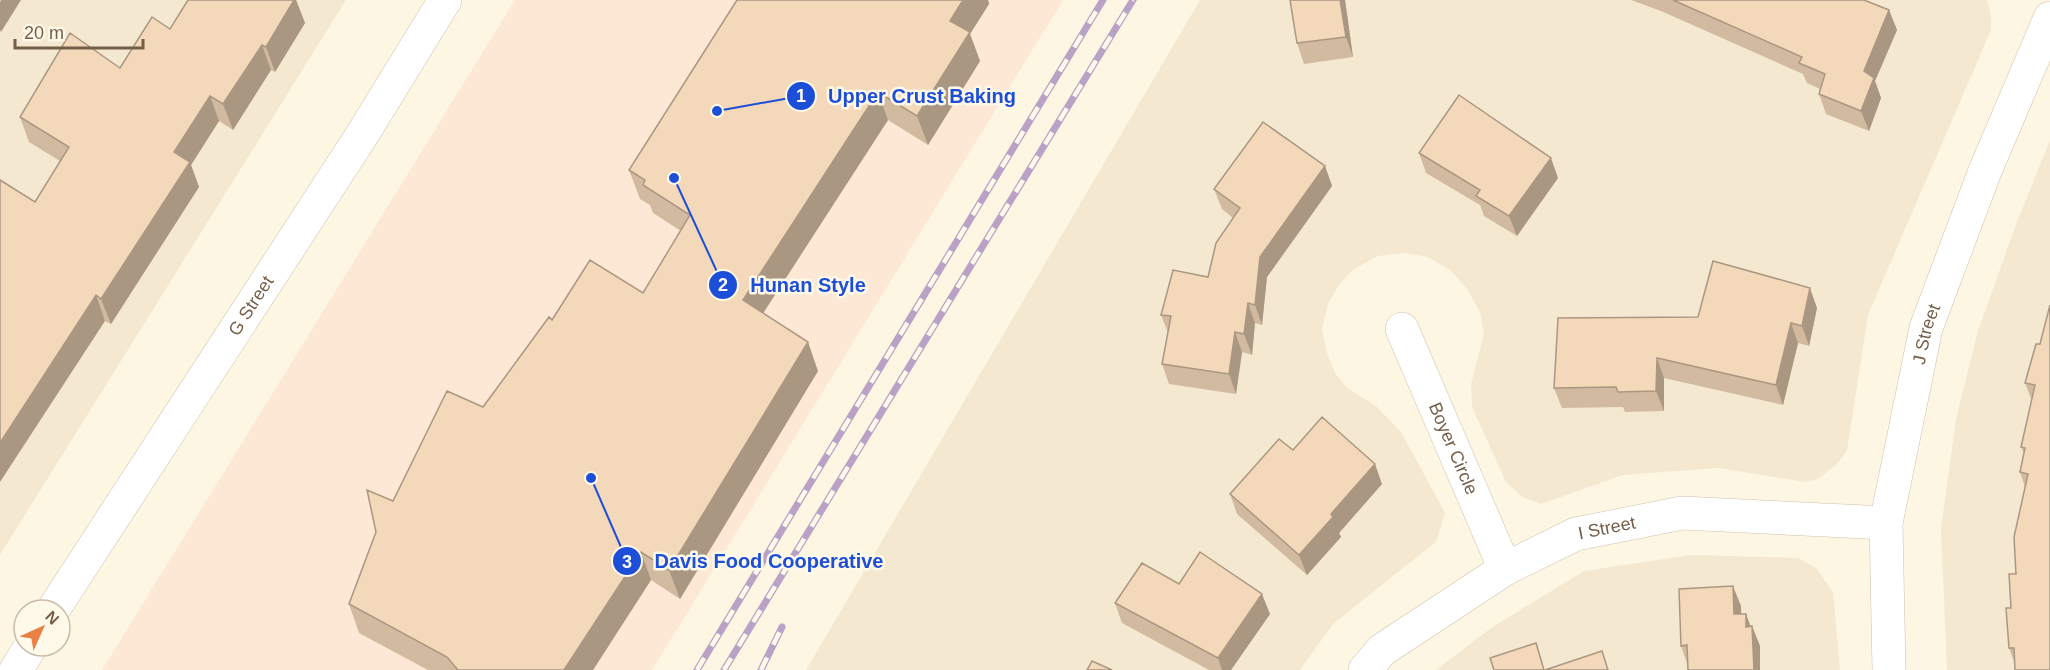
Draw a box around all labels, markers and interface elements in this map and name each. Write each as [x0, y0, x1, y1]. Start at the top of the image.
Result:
scale bar [15, 12, 142, 50]
text: 20 m [24, 23, 64, 43]
callout: Upper Crust Baking [786, 77, 1028, 115]
text: Upper Crust Baking [828, 85, 1016, 107]
text: 1 [796, 86, 806, 106]
callout: Hunan Style [708, 266, 878, 304]
street label: G Street [224, 272, 278, 339]
text: Hunan Style [750, 274, 866, 296]
text: 2 [718, 275, 728, 295]
street label: J Street [1909, 301, 1944, 366]
street label: Boyer Circle [1425, 399, 1482, 497]
street label: I Street [1576, 512, 1637, 543]
callout: Davis Food Cooperative [612, 542, 895, 580]
text: Davis Food Cooperative [655, 550, 883, 572]
text: 3 [622, 552, 632, 572]
north arrow [12, 598, 72, 658]
text: N [42, 608, 62, 628]

